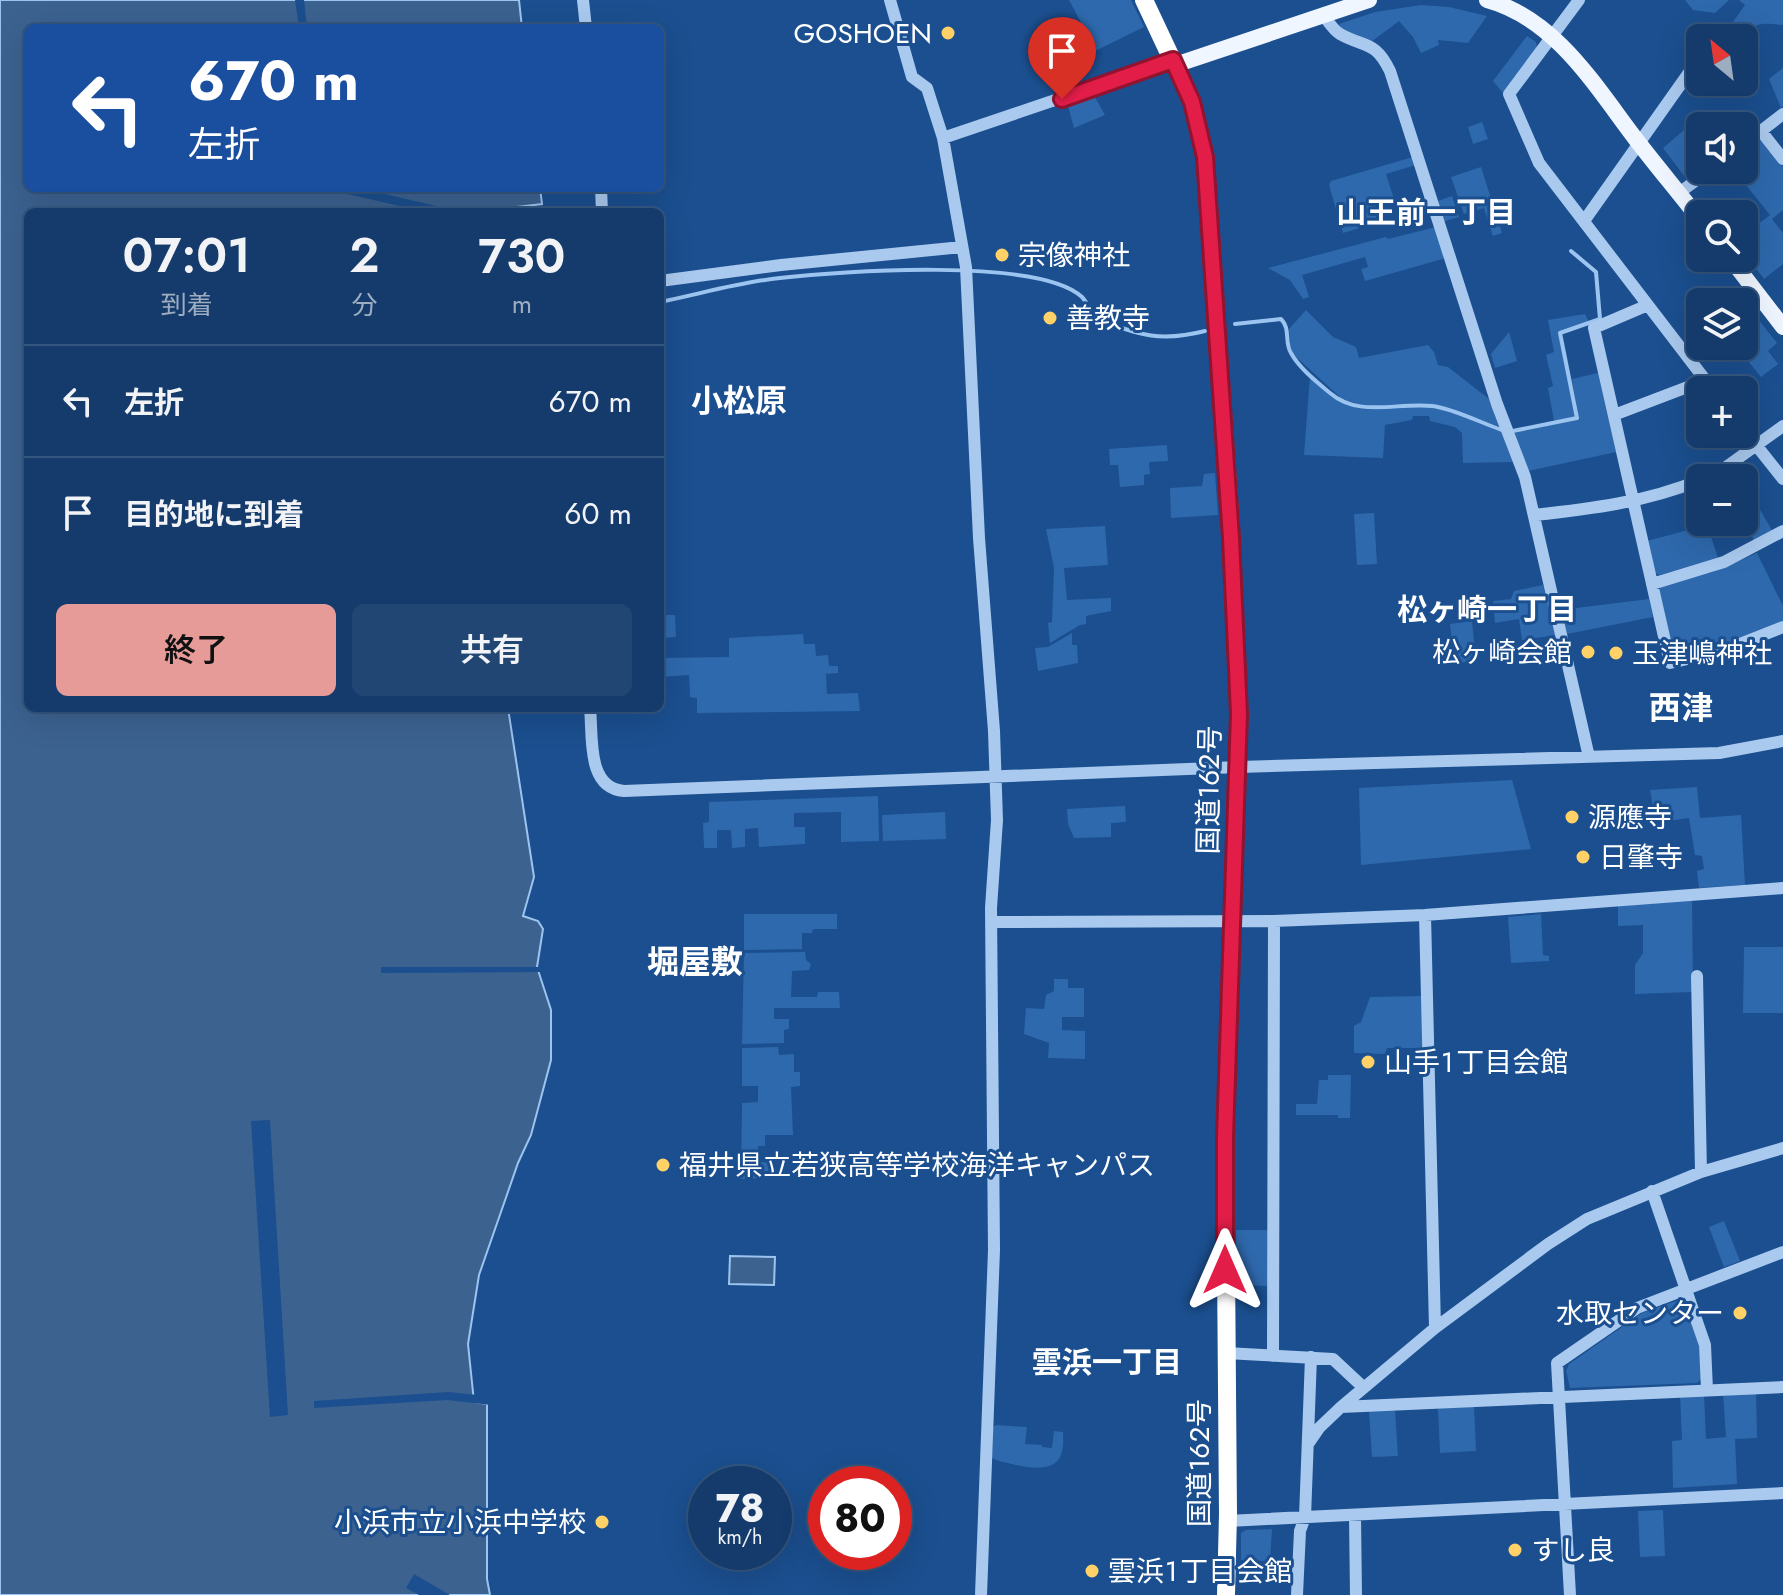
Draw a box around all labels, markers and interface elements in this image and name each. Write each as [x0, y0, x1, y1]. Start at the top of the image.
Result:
place label: GOSHOEN [794, 13, 932, 54]
pin [1028, 17, 1096, 99]
marker: GOSHOEN [939, 24, 957, 42]
north arrow [1686, 24, 1758, 96]
map controls [1686, 24, 1758, 536]
icon: arrive [1040, 29, 1084, 73]
text: 670 m [188, 40, 359, 121]
icon: left [56, 56, 160, 160]
button: sound [1686, 112, 1758, 184]
text: 左折 [188, 118, 260, 170]
district label: 山王前一丁目 [1336, 191, 1516, 234]
button: search [1686, 200, 1758, 272]
text: 07:01 [123, 221, 251, 290]
text: 2 [349, 221, 380, 290]
text: 730 [478, 222, 565, 291]
place label: 宗像神社 [1018, 235, 1130, 276]
marker: 宗像神社 [993, 246, 1011, 264]
text: m [512, 285, 532, 323]
text: 到着 [161, 286, 213, 324]
text: 分 [351, 286, 377, 324]
button: layers [1686, 288, 1758, 360]
place label: 善教寺 [1066, 298, 1150, 339]
marker: 善教寺 [1041, 309, 1059, 327]
button: + [1686, 376, 1758, 448]
district label: 小松原 [691, 378, 787, 424]
icon: left [56, 379, 100, 423]
text: 670 m [549, 380, 632, 423]
text: 左折 [124, 381, 184, 424]
button: − [1686, 464, 1758, 536]
icon: arrive [56, 491, 100, 535]
text: 60 m [564, 492, 632, 535]
text: 目的地に到着 [124, 493, 304, 536]
district label: 松ヶ崎一丁目 [1397, 588, 1577, 631]
button: 終了 [56, 604, 336, 696]
button: 共有 [352, 604, 632, 696]
place label: 松ヶ崎会館 [1432, 632, 1572, 673]
place label: 玉津嶋神社 [1632, 633, 1772, 674]
marker: 松ヶ崎会館 [1579, 643, 1597, 661]
marker: 玉津嶋神社 [1607, 644, 1625, 662]
district label: 西津 [1649, 685, 1713, 731]
street label: 国道162号 [1187, 725, 1231, 855]
place label: 源應寺 [1588, 797, 1672, 838]
marker: 源應寺 [1563, 808, 1581, 826]
place label: 日肇寺 [1599, 837, 1683, 878]
marker: 日肇寺 [1574, 848, 1592, 866]
district label: 堀屋敷 [647, 939, 743, 985]
place label: 山手１丁目会館 [1384, 1042, 1568, 1083]
marker: 山手１丁目会館 [1359, 1053, 1377, 1071]
place label: 福井県立若狭高等学校海洋キャンパス [679, 1145, 1155, 1186]
marker: 福井県立若狭高等学校海洋キャンパス [654, 1156, 672, 1174]
position arrow [1183, 1228, 1267, 1312]
place label: 水取センター [1556, 1293, 1724, 1334]
marker: 水取センター [1731, 1304, 1749, 1322]
district label: 雲浜一丁目 [1032, 1341, 1182, 1384]
street label: 国道162号 [1179, 1399, 1220, 1527]
speed limit sign: 80 [808, 1466, 912, 1570]
text: 78 [715, 1479, 765, 1537]
place label: 小浜市立小浜中学校 [334, 1502, 586, 1543]
marker: 小浜市立小浜中学校 [593, 1513, 611, 1531]
text: km/h [717, 1523, 763, 1552]
place label: すし良 [1531, 1530, 1615, 1571]
marker: すし良 [1506, 1541, 1524, 1559]
place label: 雲浜１丁目会館 [1108, 1551, 1292, 1592]
marker: 雲浜１丁目会館 [1083, 1562, 1101, 1580]

